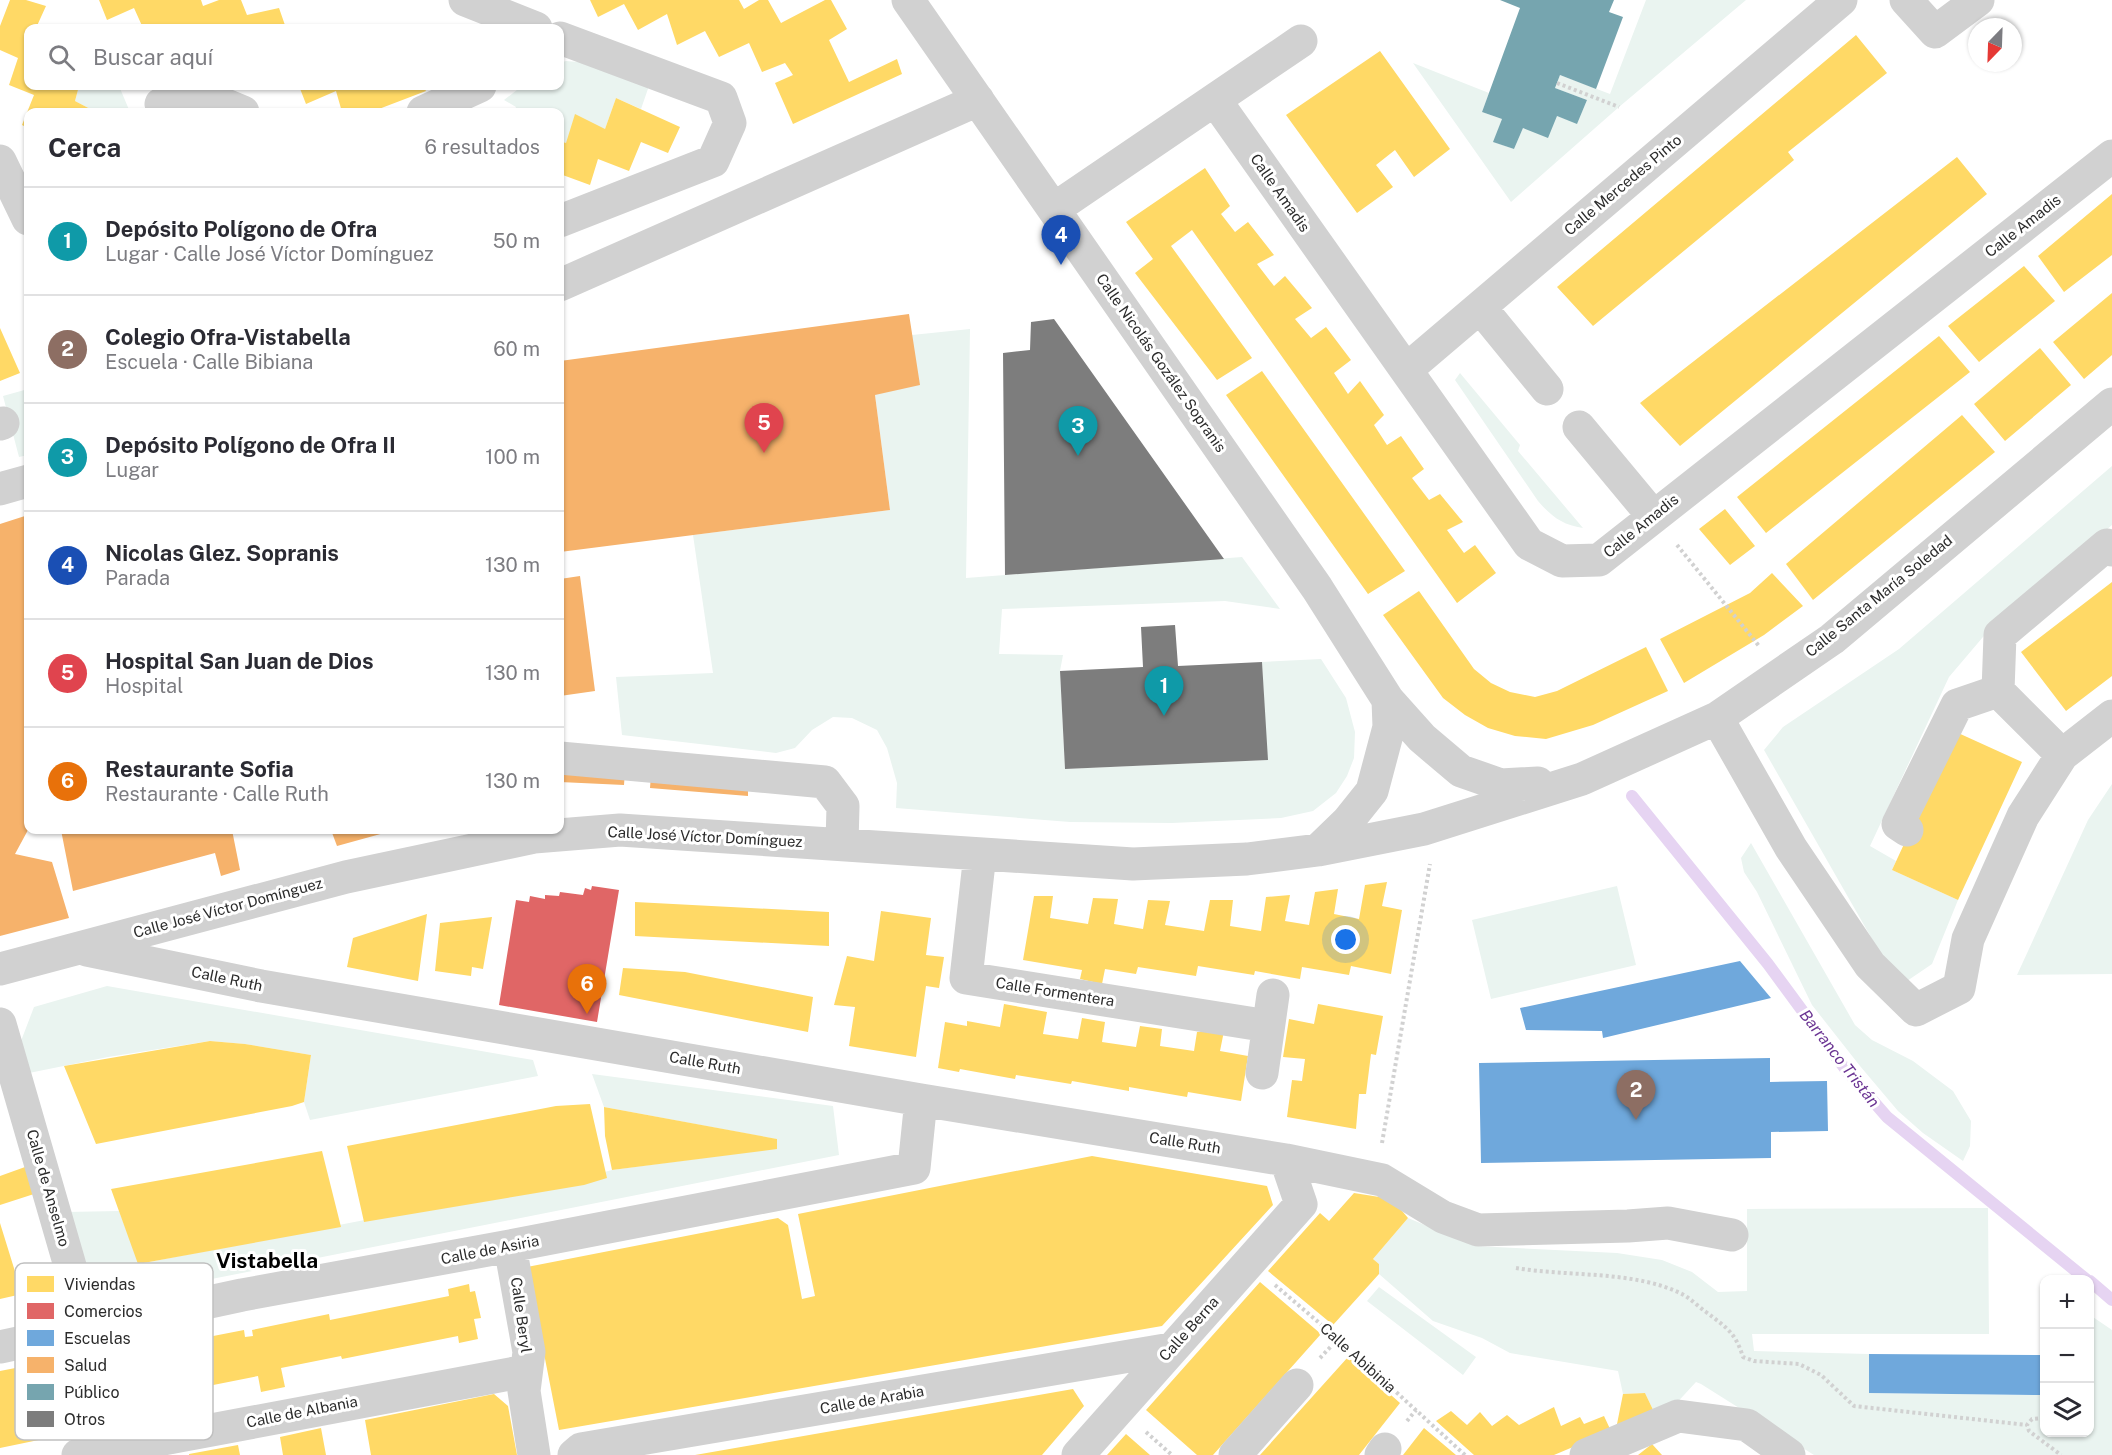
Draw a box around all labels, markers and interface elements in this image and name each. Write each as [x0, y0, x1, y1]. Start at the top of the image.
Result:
north arrow [1968, 18, 2022, 72]
search box [24, 24, 564, 90]
icon: search [45, 41, 78, 74]
text: Buscar aquí [93, 44, 213, 70]
street label: Calle Mercedes Pinto [1561, 131, 1685, 239]
text: Cerca [48, 132, 121, 163]
text: 6 resultados [425, 135, 540, 159]
street label: Calle Amadis [1247, 150, 1314, 235]
street label: Calle Amadis [1981, 191, 2064, 260]
text: Depósito Polígono de Ofra [105, 216, 377, 242]
pin: 4 [1042, 216, 1080, 265]
text: 1 [63, 229, 72, 253]
text: 50 m [493, 229, 540, 253]
text: Lugar · Calle José Víctor Domínguez [105, 242, 434, 266]
street label: Calle Nicolás Gozález Sopranis [1093, 270, 1230, 455]
text: Colegio Ofra-Vistabella [105, 324, 351, 350]
text: 2 [61, 337, 74, 361]
text: 60 m [493, 337, 540, 361]
text: Escuela · Calle Bibiana [105, 350, 313, 374]
pin: 5 [744, 404, 783, 453]
pin: 3 [1058, 406, 1098, 456]
text: Depósito Polígono de Ofra II [105, 432, 396, 458]
text: 3 [61, 445, 74, 469]
text: 100 m [485, 445, 540, 469]
text: Lugar [105, 458, 159, 482]
street label: Calle Amadis [1600, 490, 1682, 561]
street label: Calle Santa María Soledad [1802, 531, 1955, 660]
text: Nicolas Glez. Sopranis [105, 540, 339, 566]
text: 4 [61, 553, 74, 577]
text: 130 m [485, 553, 540, 577]
text: Parada [105, 566, 170, 590]
text: Hospital San Juan de Dios [105, 648, 374, 674]
text: 5 [61, 661, 74, 685]
text: 130 m [485, 661, 540, 685]
pin: 1 [1144, 666, 1184, 716]
text: Hospital [105, 674, 183, 698]
text: Restaurante Sofia [105, 756, 294, 782]
text: 6 [61, 769, 74, 793]
text: 130 m [485, 769, 540, 793]
text: Restaurante · Calle Ruth [105, 782, 329, 806]
street label: Calle José Víctor Domínguez [607, 823, 803, 850]
street label: Calle José Víctor Domínguez [131, 874, 324, 941]
your location [1331, 925, 1360, 954]
street label: Calle Ruth [190, 963, 264, 994]
pin: 6 [568, 964, 606, 1014]
street label: Calle Formentera [995, 974, 1116, 1009]
water label: Barranco Tristán [1796, 1006, 1884, 1111]
street label: Calle Ruth [668, 1048, 742, 1077]
pin: 2 [1616, 1070, 1656, 1120]
street label: Calle de Anselmo [24, 1127, 73, 1248]
street label: Calle Ruth [1148, 1128, 1222, 1157]
street label: Calle de Asiria [439, 1232, 540, 1267]
district label: Vistabella [216, 1248, 318, 1273]
legend [15, 1263, 213, 1440]
text: Viviendas [64, 1275, 135, 1294]
map controls [2040, 1275, 2094, 1437]
button: + [2040, 1275, 2094, 1329]
street label: Calle Beryl [508, 1276, 535, 1354]
street label: Calle Berna [1155, 1293, 1222, 1364]
text: Comercios [64, 1302, 143, 1321]
street label: Calle Abibinia [1317, 1319, 1400, 1396]
text: Escuelas [64, 1329, 131, 1348]
button: − [2040, 1329, 2094, 1383]
text: Salud [64, 1356, 107, 1375]
street label: Calle de Arabia [819, 1382, 925, 1417]
text: Público [64, 1383, 120, 1402]
button: layers [2040, 1383, 2094, 1437]
street label: Calle de Albania [245, 1392, 359, 1431]
text: Otros [64, 1410, 105, 1429]

